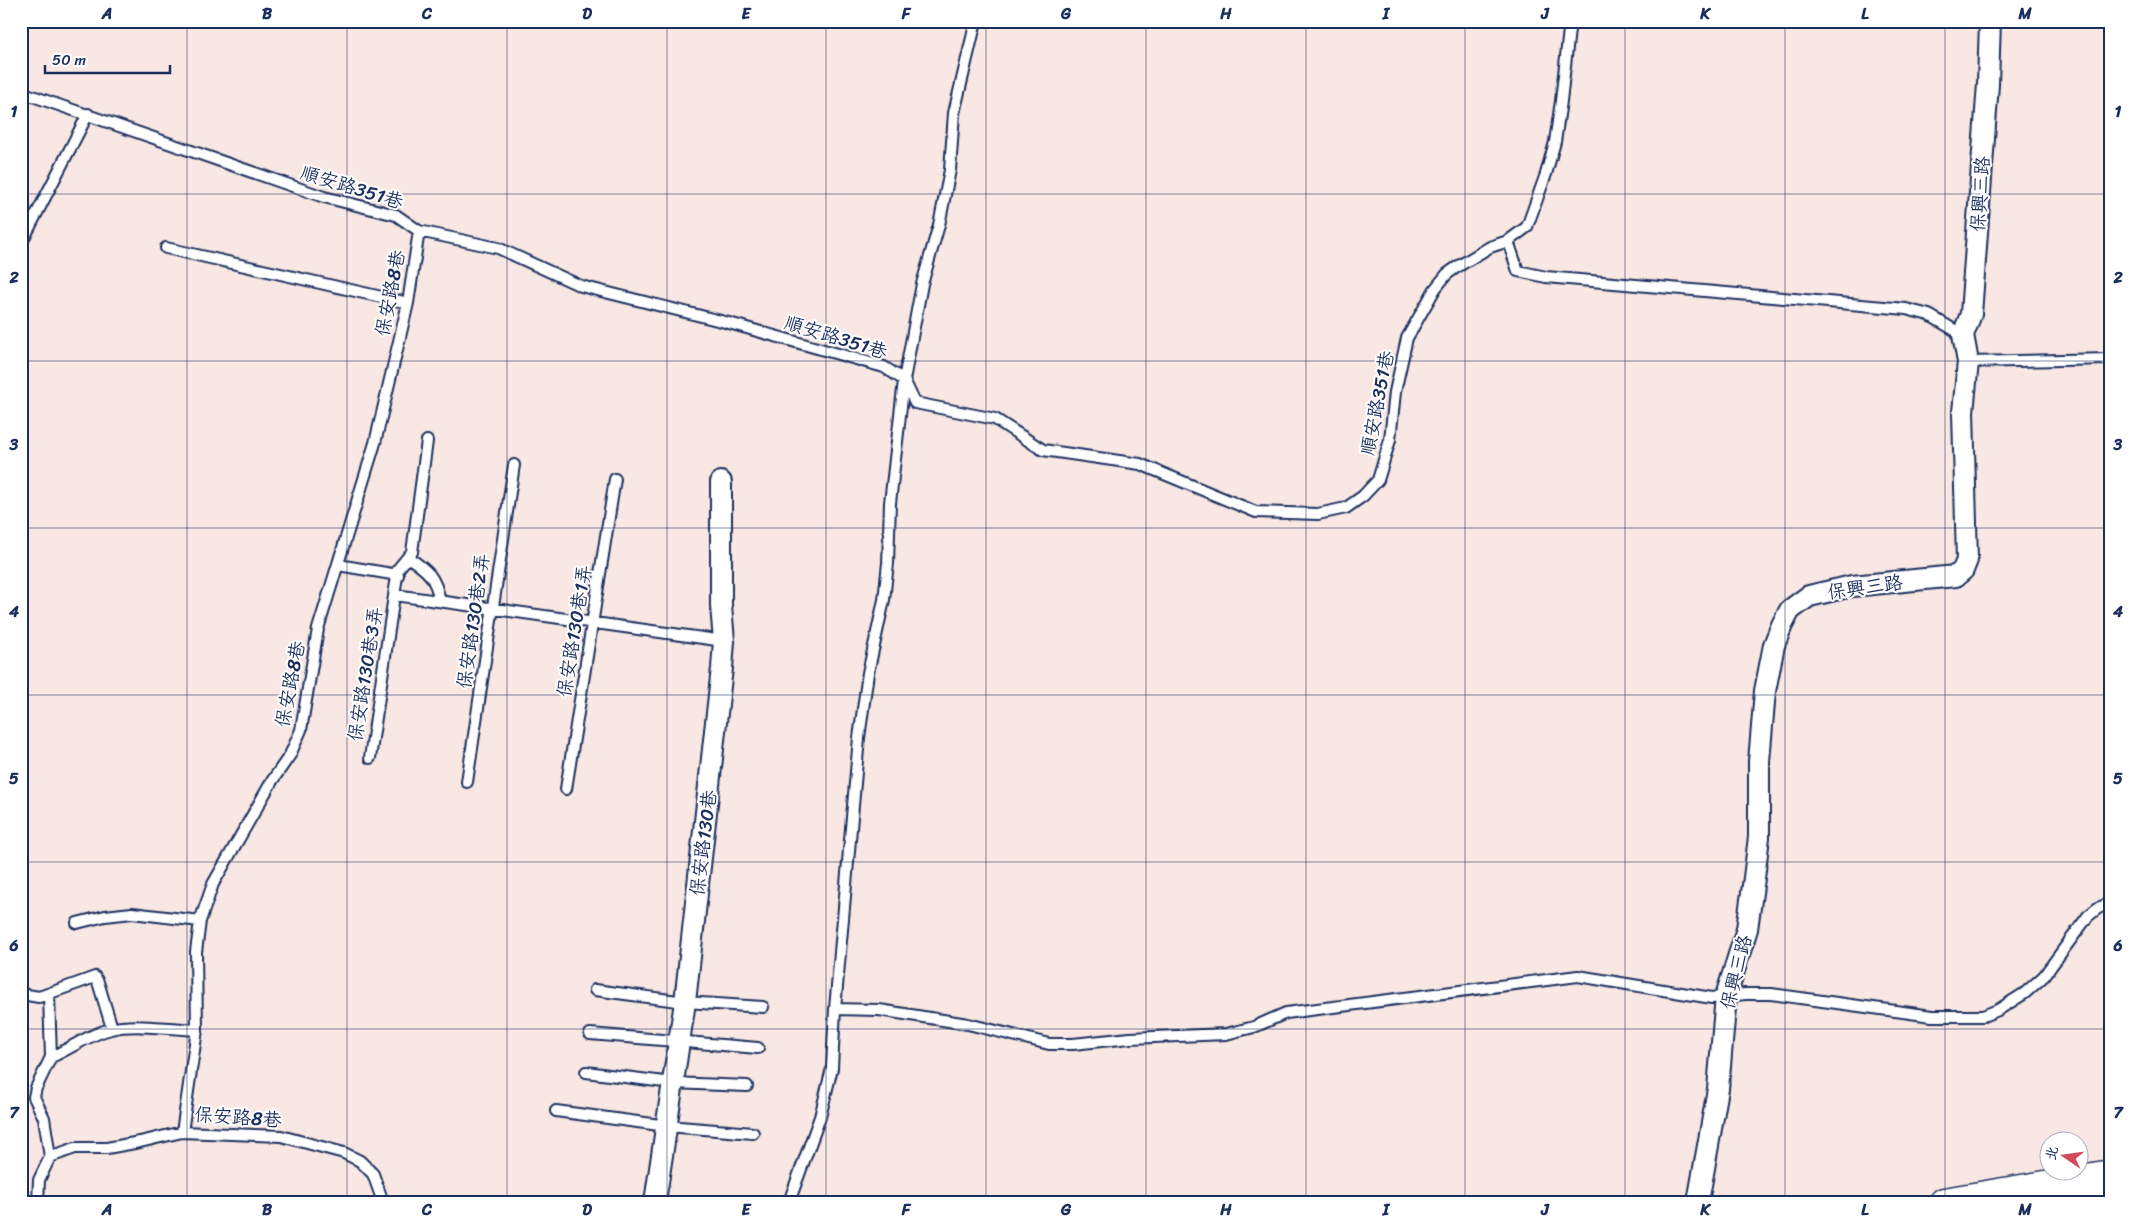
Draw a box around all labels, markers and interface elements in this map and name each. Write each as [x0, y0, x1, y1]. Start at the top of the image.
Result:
text: A [101, 0, 112, 28]
text: B [262, 0, 273, 28]
text: C [421, 0, 433, 28]
text: D [582, 0, 592, 28]
text: E [742, 0, 752, 28]
text: F [901, 0, 912, 28]
text: G [1060, 0, 1072, 28]
text: H [1219, 0, 1232, 28]
text: I [1382, 0, 1391, 28]
text: J [1540, 0, 1550, 28]
text: K [1699, 0, 1711, 28]
text: L [1861, 0, 1869, 28]
text: M [2017, 0, 2032, 28]
scale bar [45, 42, 170, 74]
text: 50 m [52, 47, 87, 73]
text: 1 [11, 97, 18, 126]
text: 1 [2115, 97, 2122, 126]
street label: 保興三路 [1961, 155, 1999, 233]
street label: 順安路351巷 [296, 156, 408, 218]
street label: 保安路8巷 [365, 247, 415, 339]
text: 2 [8, 263, 19, 292]
text: 2 [2112, 263, 2123, 292]
street label: 順安路351巷 [780, 306, 892, 368]
street label: 順安路351巷 [1351, 348, 1403, 458]
text: 3 [9, 430, 19, 459]
text: 3 [2113, 430, 2123, 459]
street label: 保安路130巷2弄 [447, 551, 499, 691]
street label: 保安路130巷1弄 [547, 562, 601, 700]
street label: 保興三路 [1825, 565, 1905, 609]
text: 4 [8, 597, 19, 626]
text: 4 [2112, 597, 2123, 626]
street label: 保安路130巷3弄 [338, 604, 392, 744]
street label: 保安路8巷 [265, 638, 315, 730]
text: 5 [9, 764, 19, 793]
text: 5 [2113, 764, 2123, 793]
street label: 保安路130巷 [680, 788, 726, 898]
text: 6 [8, 931, 19, 960]
street label: 保興三路 [1711, 931, 1761, 1013]
text: 6 [2112, 931, 2123, 960]
street label: 保安路8巷 [193, 1097, 283, 1137]
text: 7 [9, 1098, 20, 1127]
text: 7 [2113, 1098, 2124, 1127]
north arrow [2040, 1130, 2090, 1180]
text: 北 [2038, 1144, 2066, 1163]
text: A [101, 1195, 112, 1223]
text: B [262, 1195, 273, 1223]
text: C [421, 1195, 433, 1223]
text: D [582, 1195, 592, 1223]
text: E [742, 1195, 752, 1223]
text: F [901, 1195, 912, 1223]
text: G [1060, 1195, 1072, 1223]
text: H [1219, 1195, 1232, 1223]
text: I [1382, 1195, 1391, 1223]
text: J [1540, 1195, 1550, 1223]
text: K [1699, 1195, 1711, 1223]
text: L [1861, 1195, 1869, 1223]
text: M [2017, 1195, 2032, 1223]

